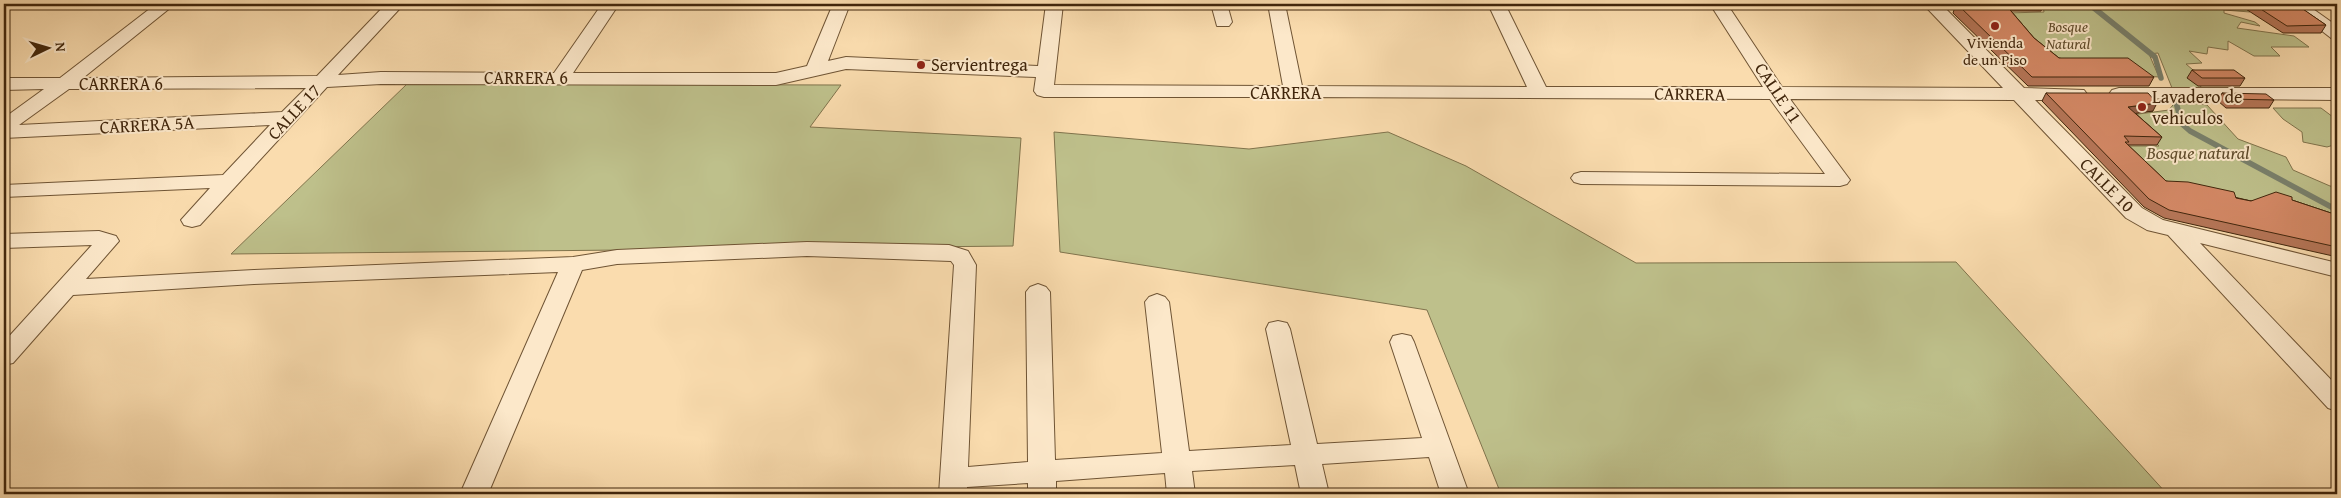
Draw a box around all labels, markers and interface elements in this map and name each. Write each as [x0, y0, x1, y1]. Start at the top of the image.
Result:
park label: Bosque Natural [2046, 16, 2090, 54]
marker: Vivienda de un Piso [1989, 20, 2001, 32]
north arrow [22, 22, 72, 72]
place label: Vivienda de un Piso [1963, 32, 2027, 70]
text: N [51, 41, 71, 53]
place label: Servientrega [931, 51, 1028, 78]
street label: CALLE 11 [1748, 57, 1809, 129]
marker: Servientrega [915, 59, 927, 71]
street label: CARRERA 6 [484, 64, 568, 91]
street label: CARRERA 6 [79, 70, 163, 97]
street label: CALLE 17 [261, 78, 327, 146]
street label: CARRERA [1250, 79, 1322, 106]
street label: CARRERA [1654, 79, 1726, 108]
place label: Lavadero de vehiculos [2152, 83, 2243, 131]
marker: Lavadero de vehiculos [2136, 101, 2148, 113]
street label: CARRERA 5A [99, 109, 195, 140]
park label: Bosque natural [2146, 139, 2250, 166]
street label: CALLE 10 [2074, 151, 2141, 219]

